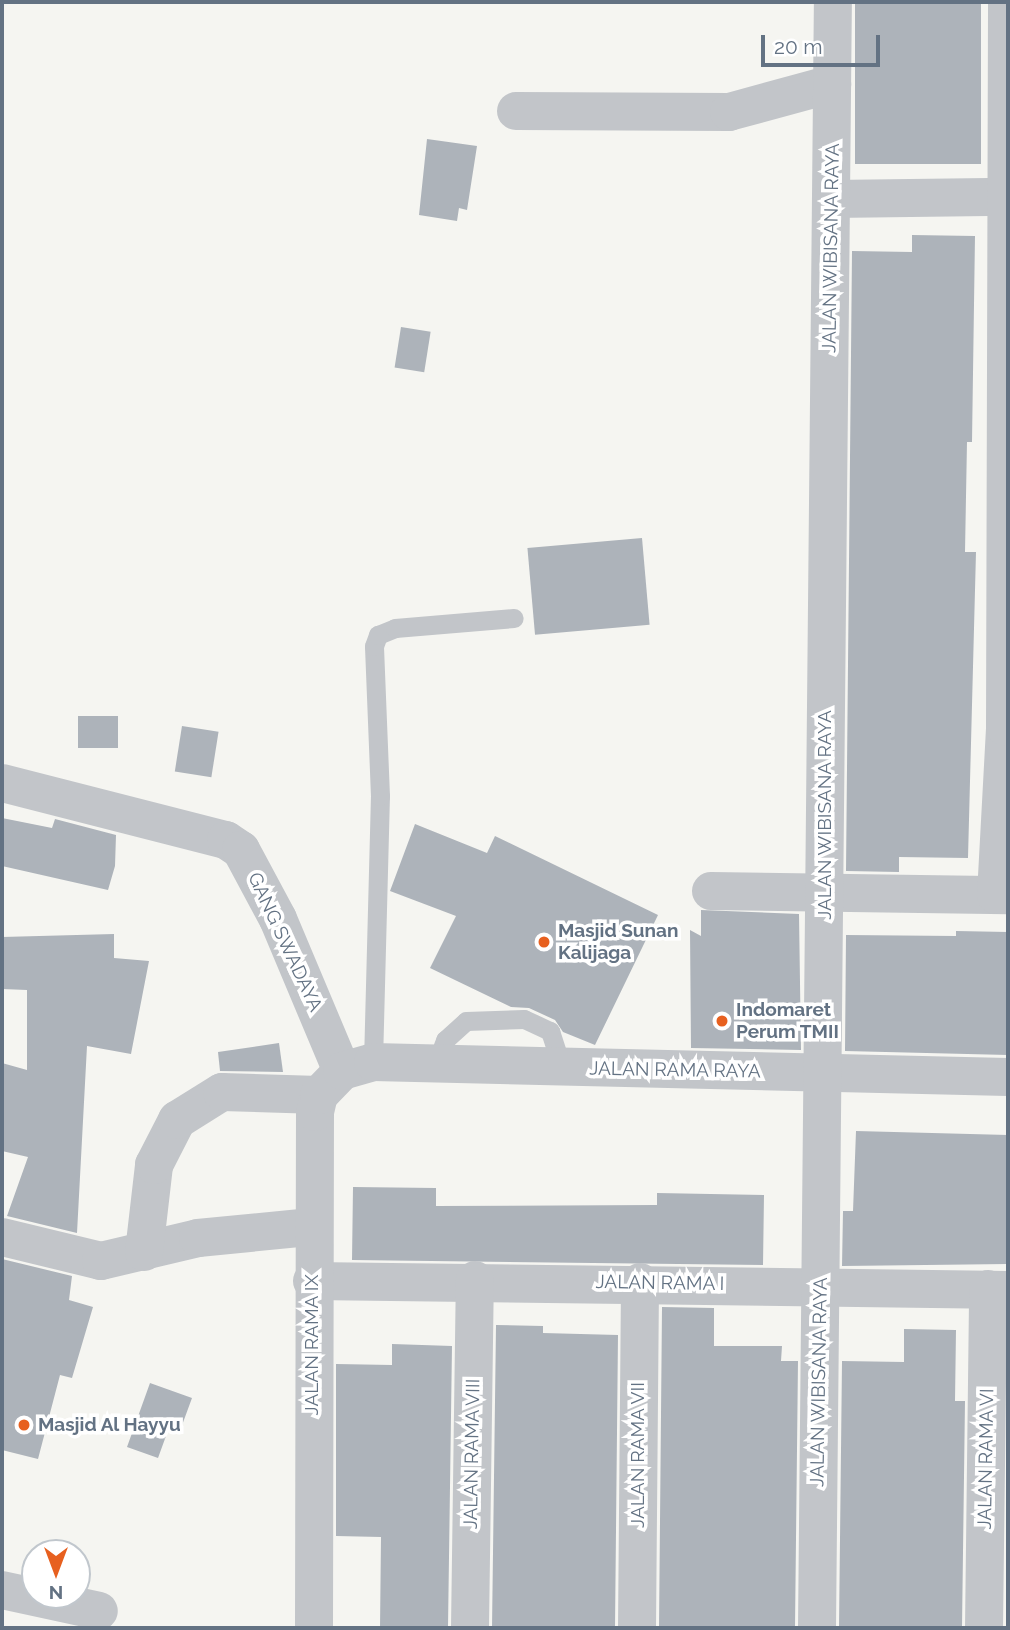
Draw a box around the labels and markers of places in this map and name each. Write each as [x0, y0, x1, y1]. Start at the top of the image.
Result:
place label: Masjid Sunan Kalijaga [558, 920, 678, 964]
marker: Masjid Sunan Kalijaga [536, 934, 552, 950]
place label: Indomaret Perum TMII [736, 999, 839, 1043]
marker: Indomaret Perum TMII [714, 1013, 730, 1029]
place label: Masjid Al Hayyu [38, 1414, 182, 1436]
marker: Masjid Al Hayyu [16, 1417, 32, 1433]

